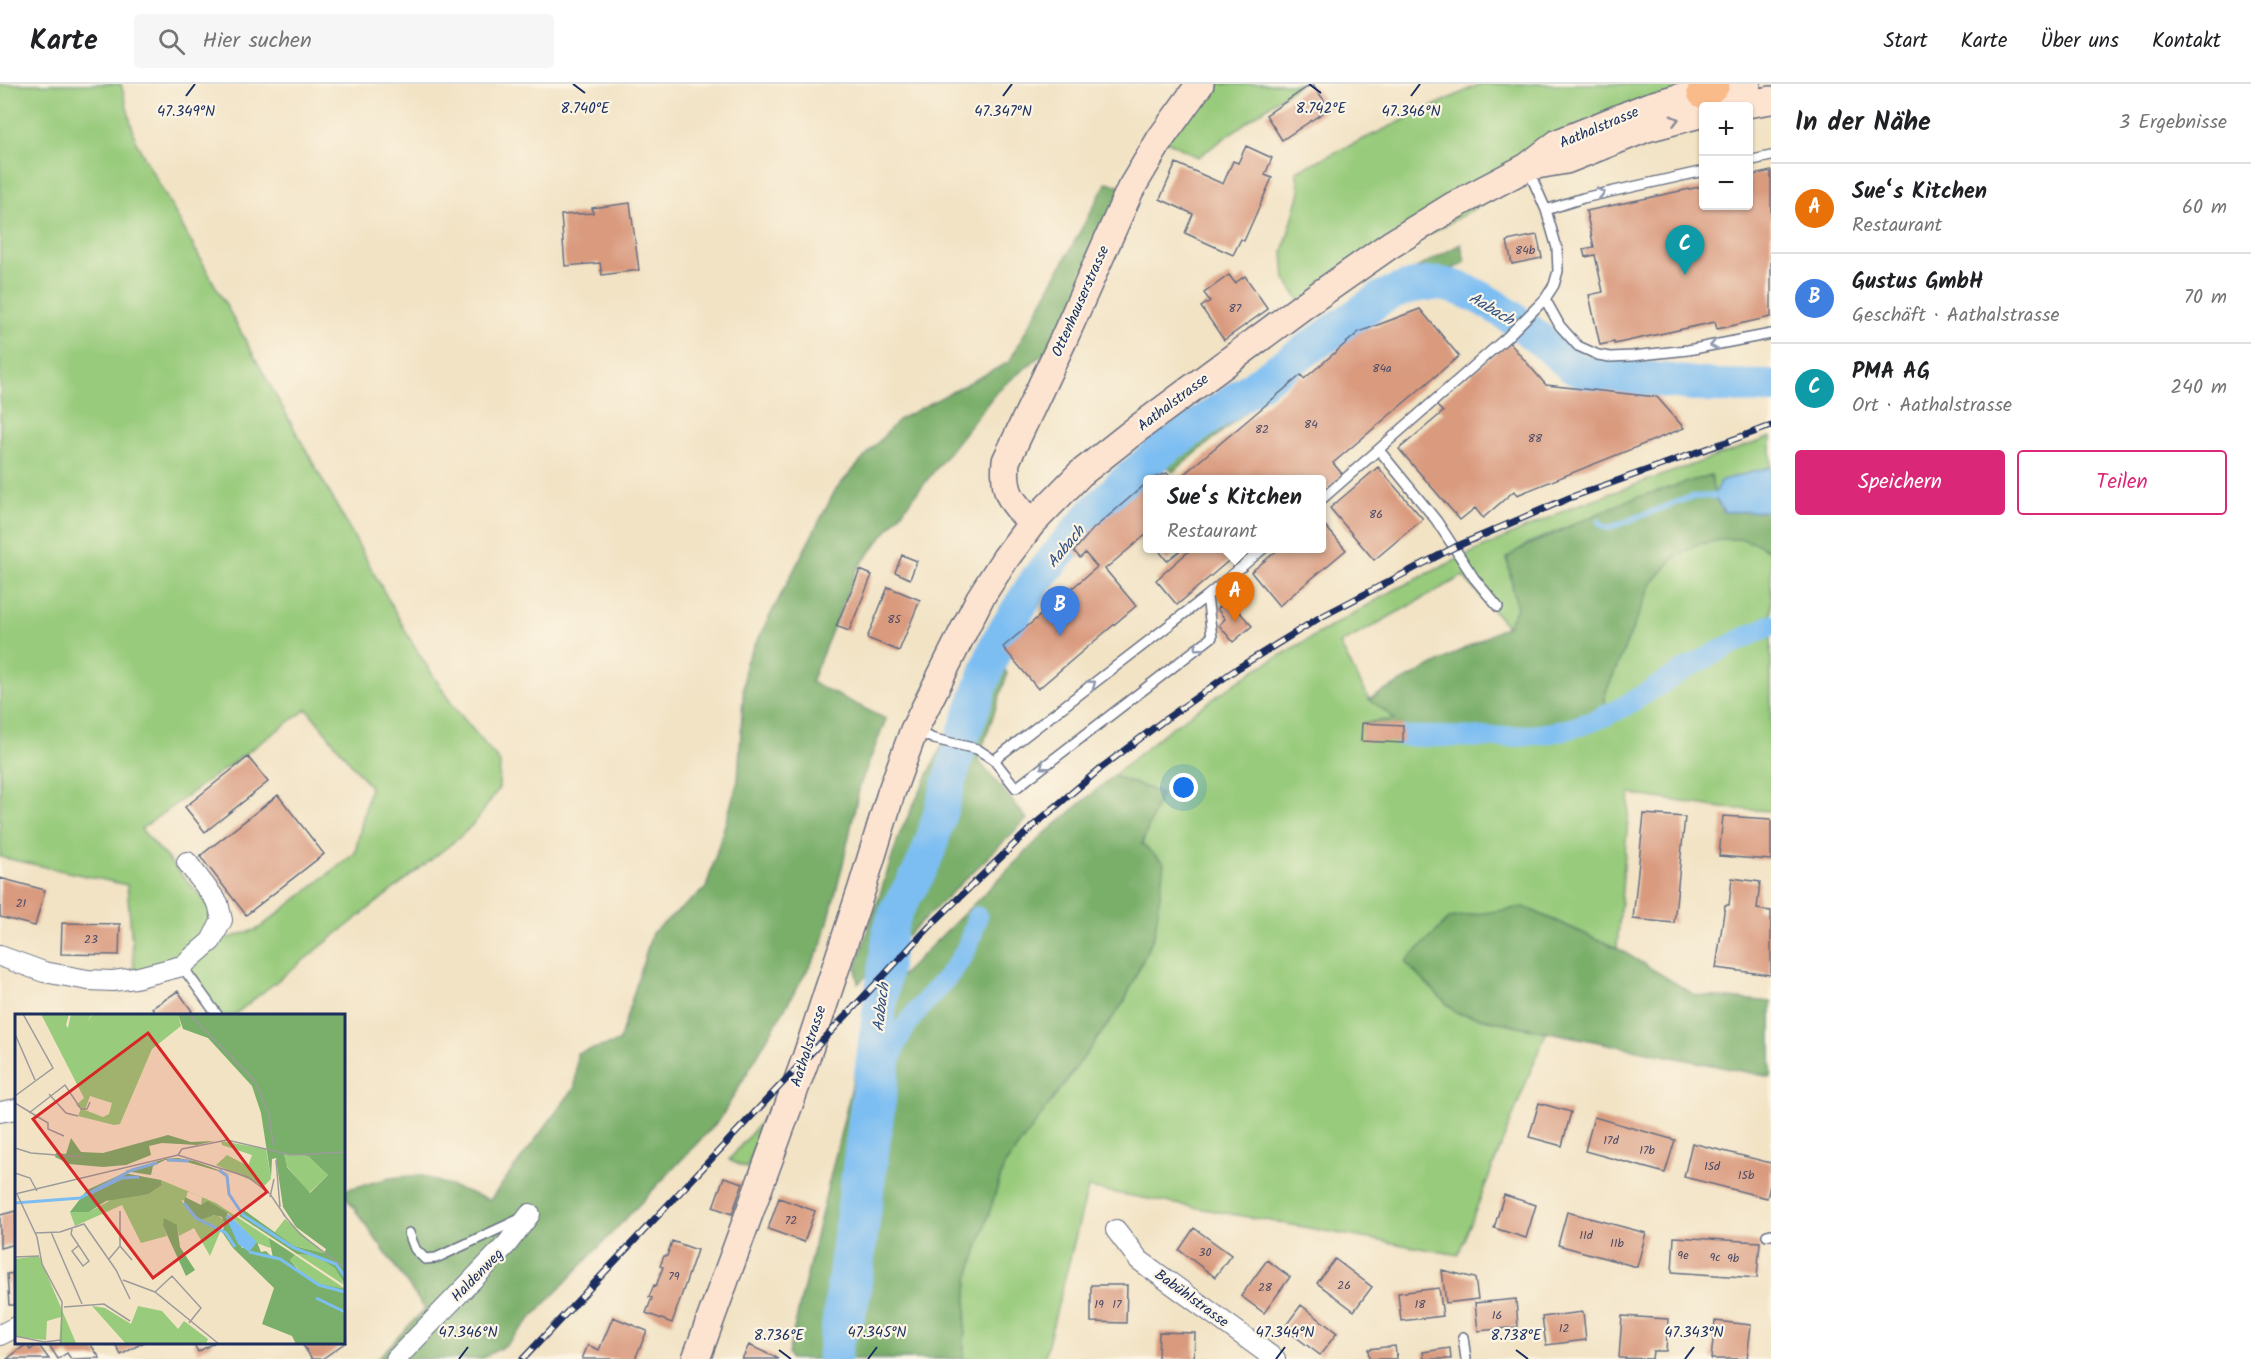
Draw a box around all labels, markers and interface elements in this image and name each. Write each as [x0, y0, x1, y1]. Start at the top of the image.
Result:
search box [134, 14, 554, 68]
text: Karte [30, 19, 98, 64]
text: Hier suchen [203, 24, 312, 59]
icon: search [155, 25, 188, 58]
text: Start [1883, 25, 1928, 58]
text: Karte [1961, 25, 2007, 58]
text: Über uns [2040, 25, 2119, 58]
text: Kontakt [2152, 25, 2221, 58]
text: 8.740°E [560, 97, 611, 121]
text: 8.742°E [1296, 97, 1347, 121]
text: 47.349°N [157, 100, 215, 124]
text: 47.347°N [974, 100, 1032, 124]
text: 47.346°N [1381, 100, 1441, 124]
street label: Aathalstrasse [1556, 100, 1643, 155]
map controls [1699, 102, 1753, 210]
button: + [1699, 102, 1753, 156]
text: In der Nähe [1795, 102, 1931, 144]
text: 3 Ergebnisse [2119, 107, 2227, 139]
one-way arrow [1670, 115, 1680, 128]
button: − [1699, 156, 1753, 210]
text: Sue‘s Kitchen [1852, 175, 1987, 210]
one-way arrow [1596, 188, 1606, 201]
text: A [1808, 192, 1821, 224]
text: 60 m [2182, 192, 2227, 224]
text: Restaurant [1852, 210, 1942, 242]
pin: C [1666, 226, 1704, 275]
house number: 84b [1515, 241, 1536, 260]
street label: Ottenhauserstrasse [1046, 242, 1116, 361]
text: Gustus GmbH [1852, 265, 1983, 300]
text: B [1808, 282, 1821, 314]
text: 70 m [2184, 282, 2227, 314]
water label: Aabach [1464, 286, 1520, 333]
house number: 87 [1229, 299, 1242, 318]
text: Geschäft · Aathalstrasse [1852, 300, 2059, 332]
one-way arrow [1709, 338, 1719, 351]
text: PMA AG [1852, 355, 1930, 390]
house number: 84a [1372, 359, 1392, 378]
street label: Aathalstrasse [1133, 368, 1215, 438]
text: C [1808, 372, 1821, 404]
text: 240 m [2170, 372, 2227, 404]
text: Ort · Aathalstrasse [1852, 390, 2012, 422]
house number: 84 [1304, 415, 1318, 434]
house number: 82 [1255, 420, 1269, 439]
house number: 88 [1528, 429, 1543, 448]
button: Speichern [1795, 450, 2005, 515]
button: Teilen [2017, 450, 2227, 515]
popup [1143, 475, 1326, 553]
text: Sue‘s Kitchen [1167, 481, 1302, 516]
house number: 86 [1369, 505, 1383, 524]
text: Restaurant [1167, 516, 1257, 548]
water label: Aabach [1041, 519, 1092, 574]
pin: A [1216, 572, 1254, 622]
pin: B [1040, 586, 1080, 636]
house number: 85 [887, 610, 902, 629]
one-way arrow [1194, 640, 1205, 651]
one-way arrow [1086, 681, 1097, 692]
one-way arrow [1040, 759, 1051, 770]
your location [1169, 773, 1198, 802]
house number: 21 [16, 894, 27, 913]
house number: 23 [84, 930, 98, 949]
water label: Aabach [866, 980, 897, 1033]
street label: Aathalstrasse [784, 1002, 833, 1090]
inset map [15, 1014, 345, 1344]
house number: 17d [1603, 1131, 1620, 1150]
house number: 17b [1639, 1141, 1655, 1160]
house number: 15d [1704, 1157, 1721, 1176]
house number: 15b [1738, 1166, 1755, 1185]
house number: 72 [785, 1211, 797, 1230]
house number: 11d [1579, 1226, 1594, 1245]
house number: 11b [1610, 1234, 1625, 1253]
street label: Haldenweg [446, 1243, 510, 1308]
house number: 30 [1199, 1243, 1211, 1262]
house number: 9e [1677, 1246, 1689, 1265]
house number: 9c [1709, 1248, 1721, 1267]
house number: 9b [1727, 1249, 1740, 1268]
street label: Babühlstrasse [1149, 1264, 1234, 1334]
house number: 79 [668, 1267, 680, 1286]
house number: 26 [1337, 1276, 1351, 1295]
house number: 28 [1258, 1278, 1273, 1297]
house number: 19 [1094, 1295, 1104, 1314]
house number: 17 [1112, 1295, 1122, 1314]
house number: 18 [1415, 1295, 1426, 1314]
house number: 16 [1492, 1306, 1502, 1325]
house number: 12 [1559, 1319, 1569, 1338]
text: 47.346°N [438, 1321, 498, 1345]
text: 47.345°N [848, 1321, 906, 1345]
text: 47.344°N [1255, 1321, 1315, 1345]
text: 47.343°N [1664, 1321, 1724, 1345]
text: 8.736°E [754, 1324, 805, 1348]
text: 8.738°E [1491, 1324, 1543, 1348]

